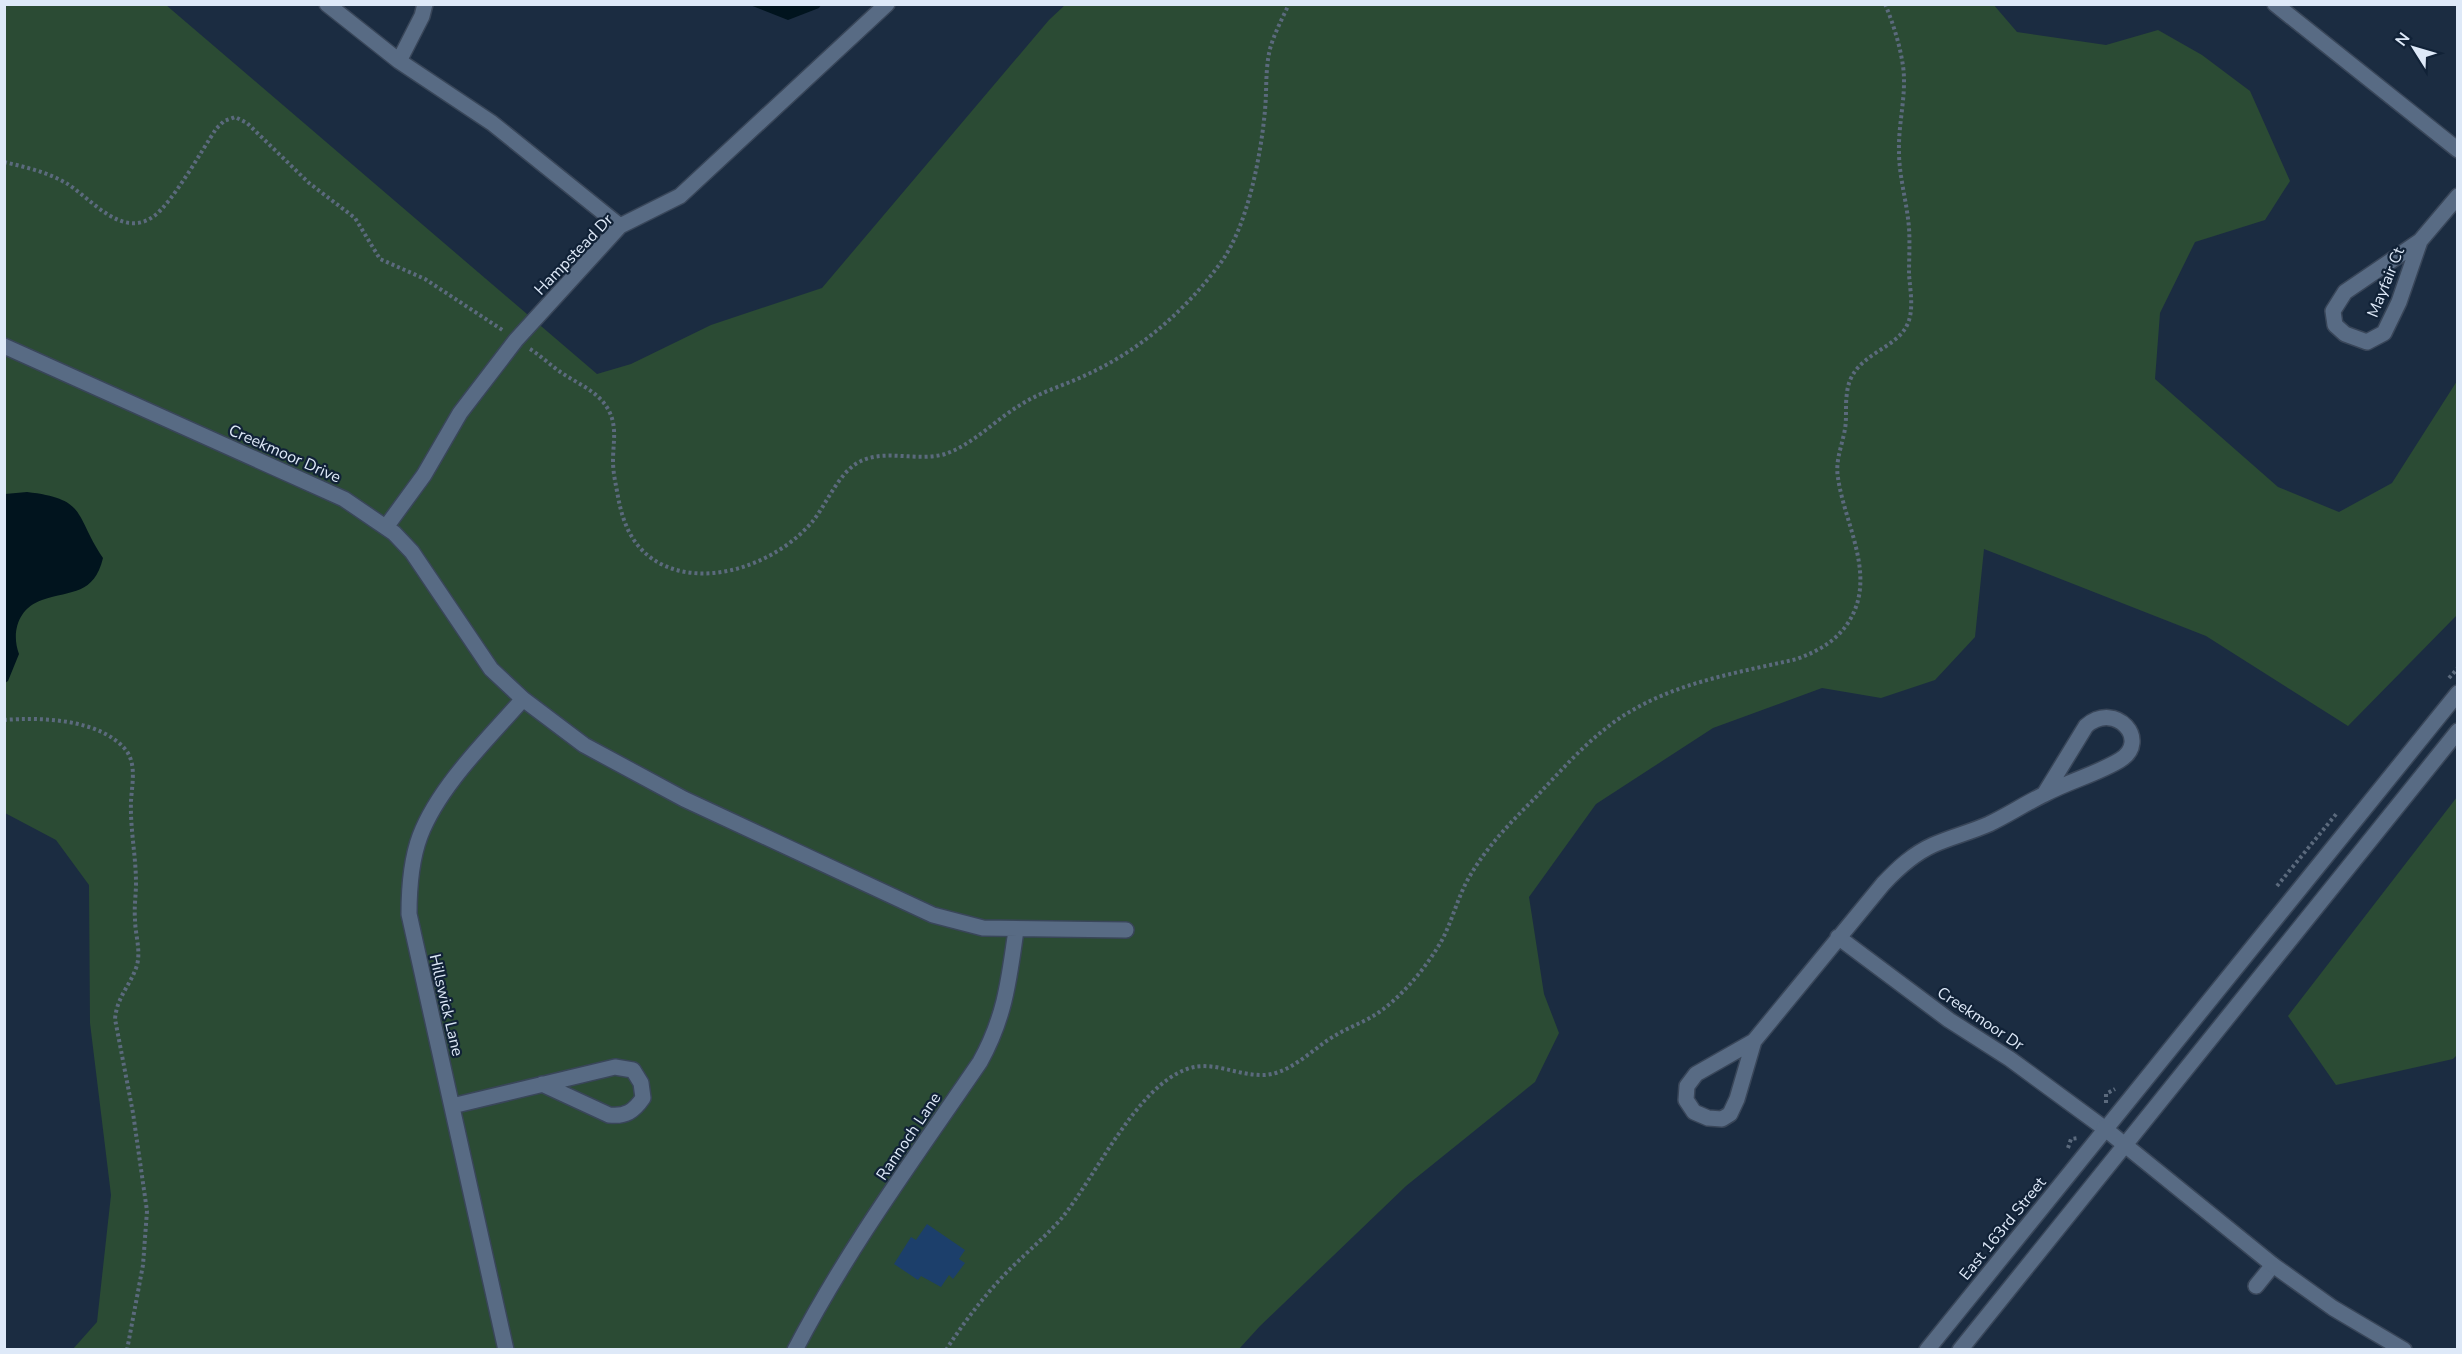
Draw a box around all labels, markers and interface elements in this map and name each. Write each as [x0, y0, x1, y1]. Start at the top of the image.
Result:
north arrow [2384, 18, 2444, 78]
text: N [2390, 28, 2415, 51]
street label: Hampstead Dr [529, 209, 618, 300]
street label: Mayfair Ct [2362, 244, 2410, 321]
street label: Creekmoor Drive [225, 419, 344, 489]
street label: Hillswick Lane [424, 952, 468, 1059]
street label: Creekmoor Dr [1933, 982, 2028, 1056]
street label: Rannoch Lane [871, 1088, 946, 1185]
street label: East 163rd Street [1954, 1172, 2051, 1285]

